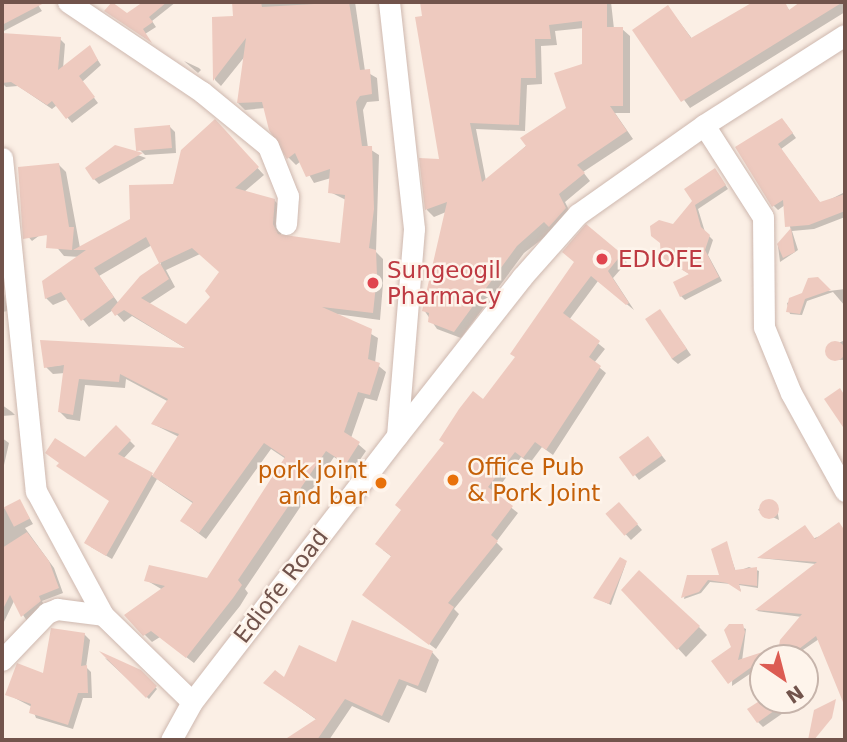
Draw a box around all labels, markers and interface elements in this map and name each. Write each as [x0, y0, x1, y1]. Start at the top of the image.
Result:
place label: EDIOFE [618, 245, 703, 273]
marker: EDIOFE [592, 249, 612, 269]
place label: Sungeogil Pharmacy [387, 256, 501, 310]
marker: Sungeogil Pharmacy [365, 275, 381, 291]
place label: Office Pub & Pork Joint [467, 453, 600, 507]
place label: pork joint and bar [258, 456, 367, 510]
marker: Office Pub & Pork Joint [445, 472, 461, 488]
marker: pork joint and bar [373, 475, 389, 491]
street label: Ediofe Road [228, 524, 334, 648]
north arrow [749, 644, 819, 714]
text: N [782, 681, 808, 708]

